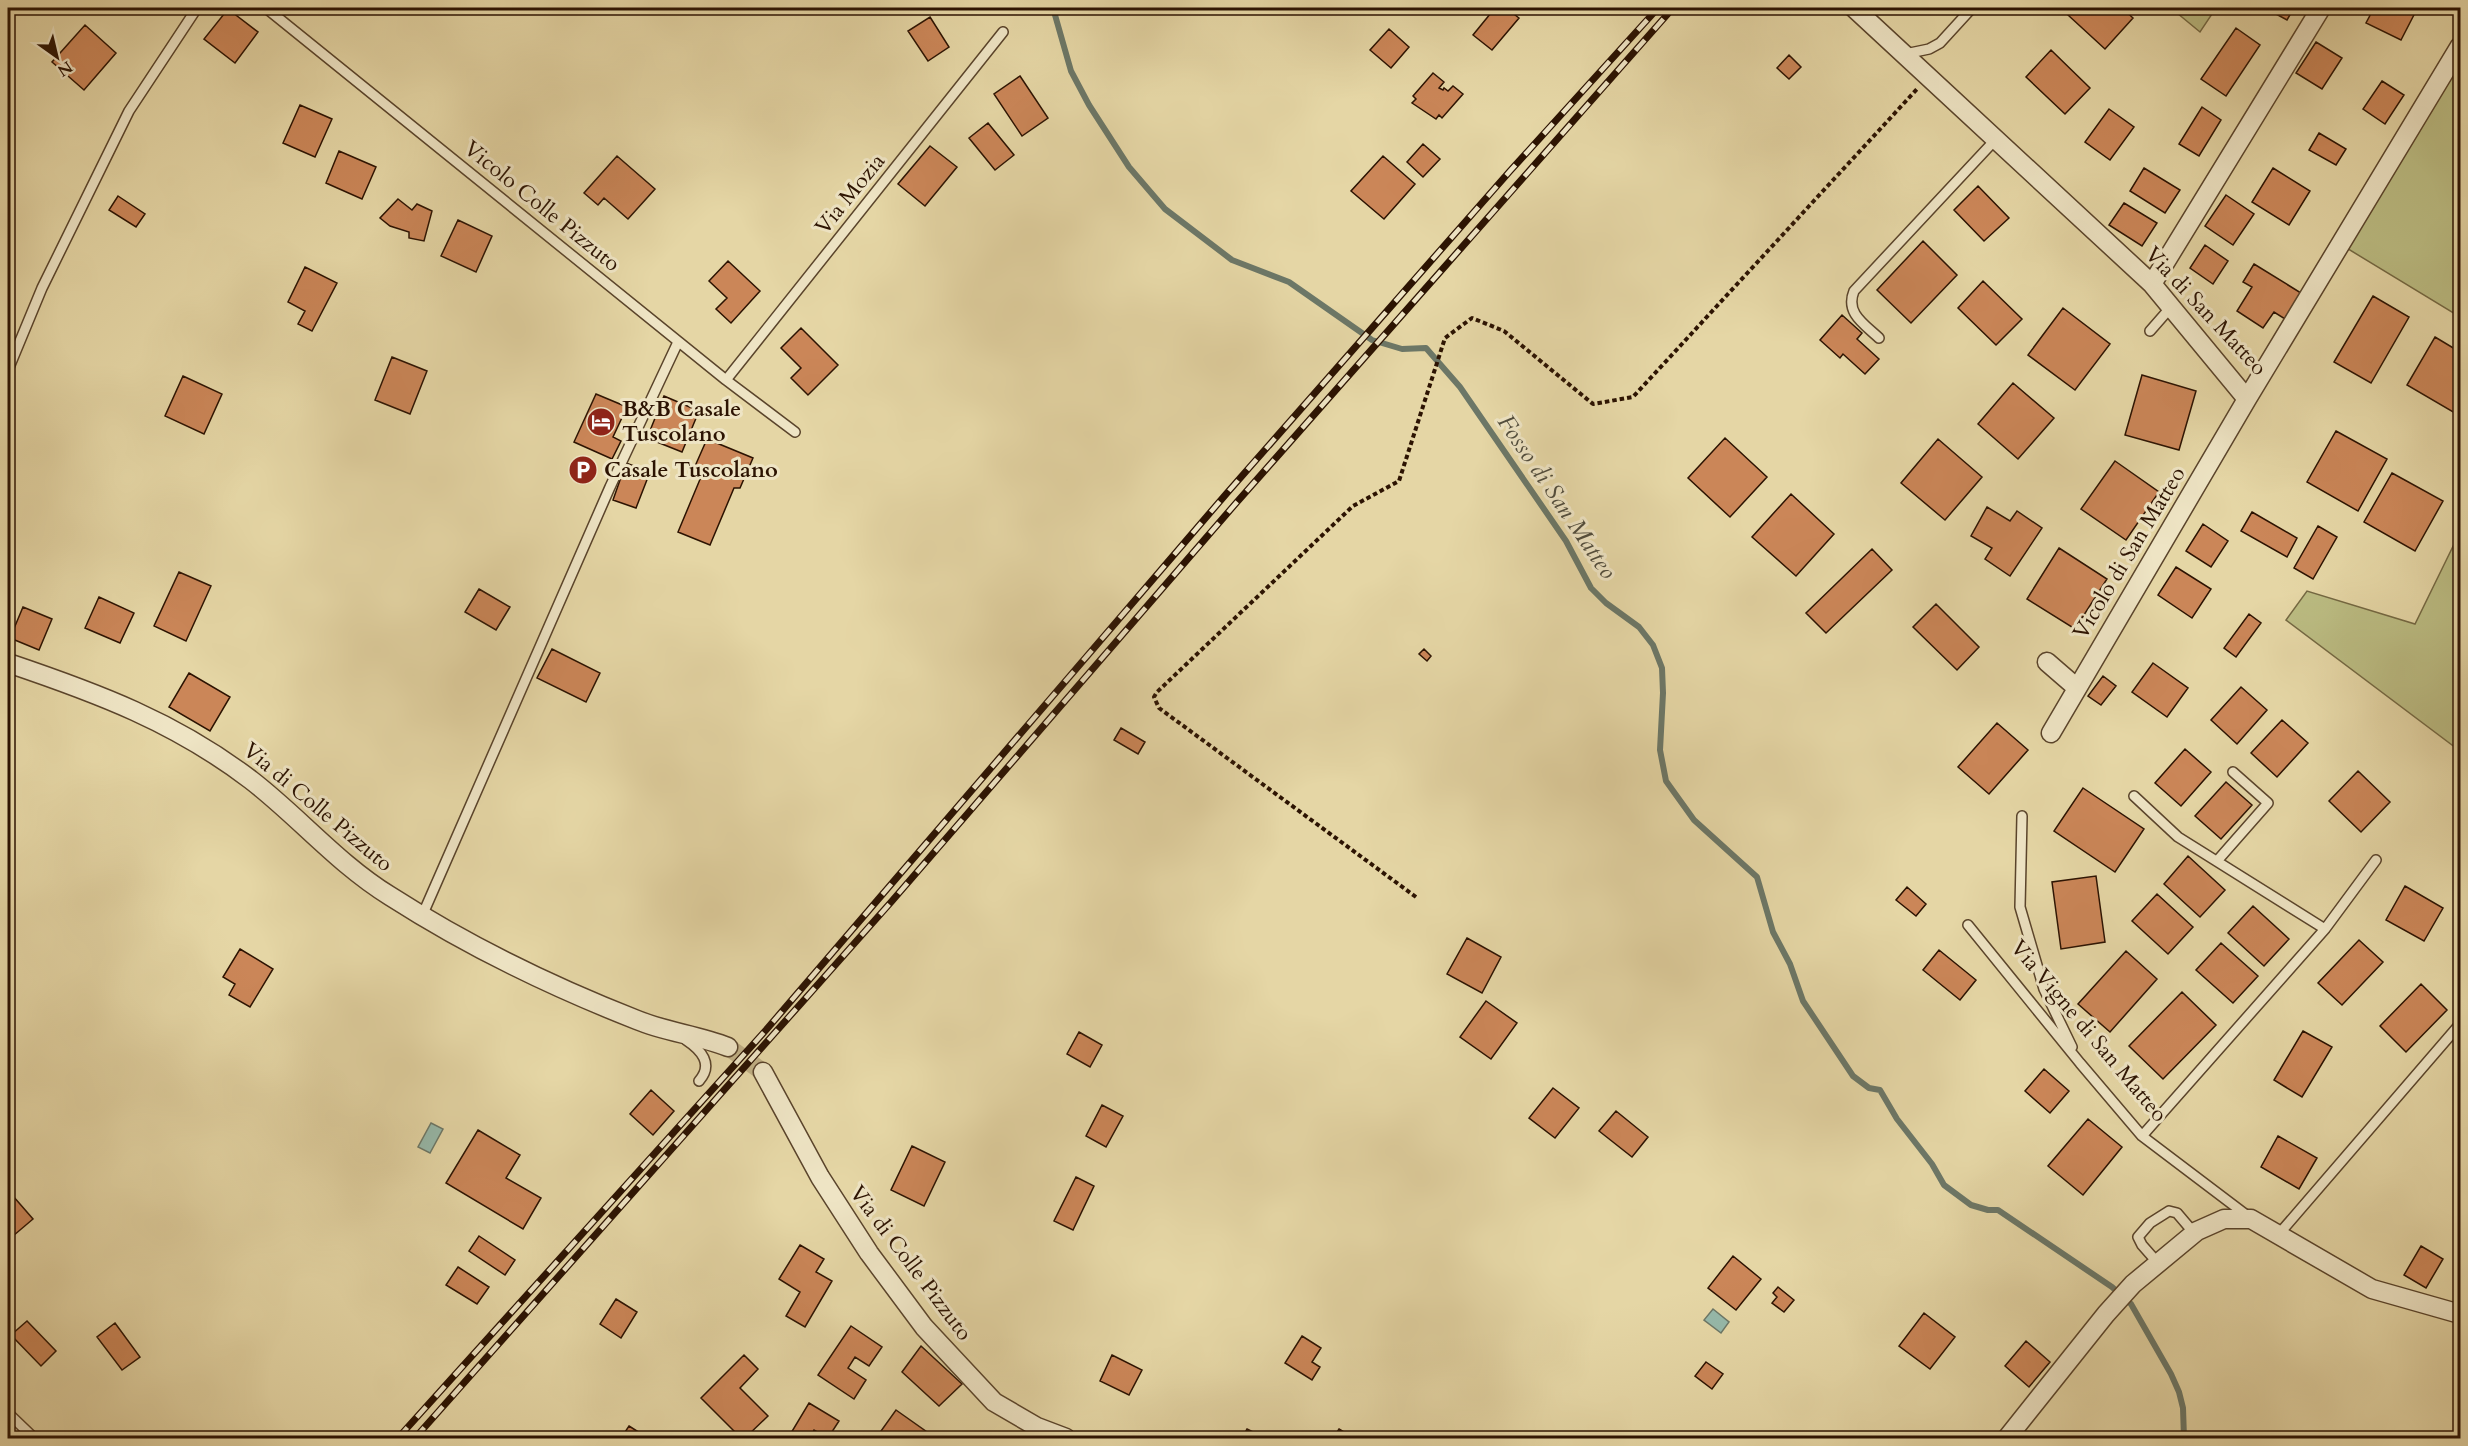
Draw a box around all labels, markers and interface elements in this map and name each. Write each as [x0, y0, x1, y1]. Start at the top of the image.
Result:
north arrow [27, 27, 87, 87]
text: N [53, 56, 77, 82]
street label: Vicolo Colle Pizzuto [457, 134, 627, 279]
street label: Via Mozia [808, 147, 892, 241]
street label: Via di San Matteo [2138, 240, 2274, 382]
place label: B&B Casale Tuscolano [622, 394, 741, 449]
hotel icon: B&B Casale Tuscolano [585, 406, 617, 438]
water label: Fosso di San Matteo [1490, 408, 1624, 586]
parking icon: Casale Tuscolano [567, 454, 599, 486]
place label: Casale Tuscolano [604, 455, 778, 485]
street label: Vicolo di San Matteo [2066, 461, 2192, 645]
street label: Via di Colle Pizzuto [237, 735, 399, 879]
street label: Via Vigne di San Matteo [2004, 933, 2174, 1129]
street label: Via di Colle Pizzuto [843, 1179, 979, 1347]

